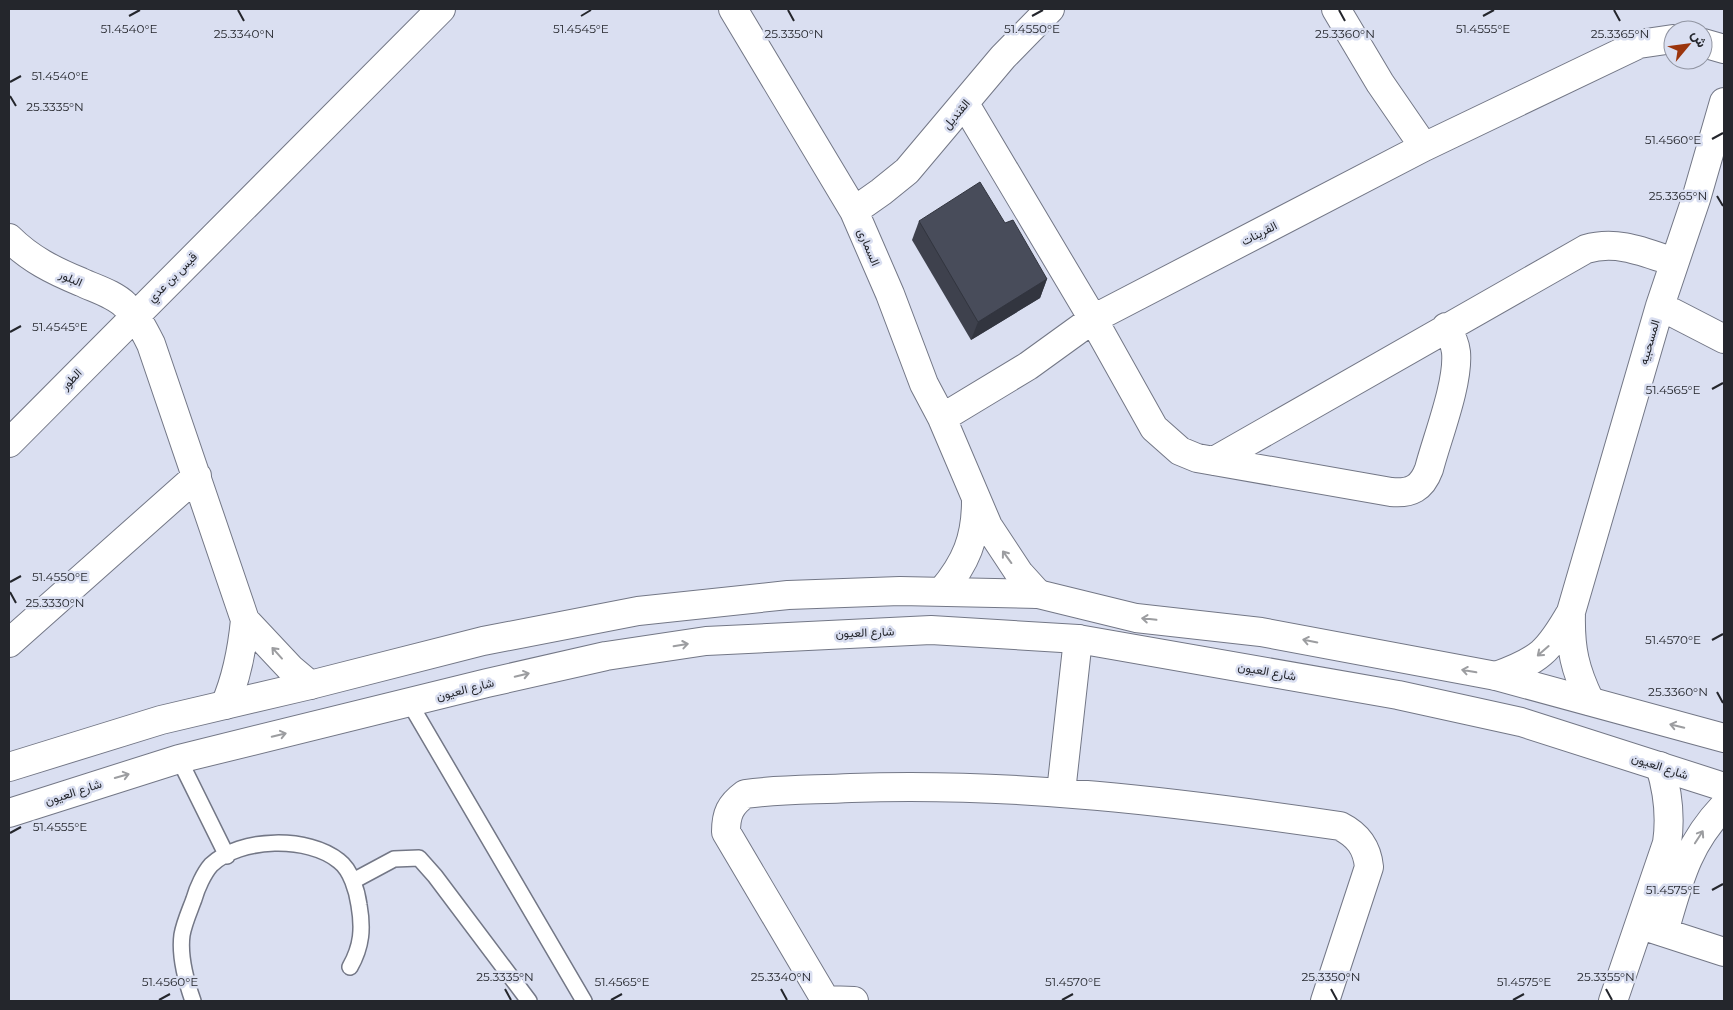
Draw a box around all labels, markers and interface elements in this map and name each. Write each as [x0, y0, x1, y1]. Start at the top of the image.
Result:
north arrow [1663, 20, 1713, 70]
text: 51.4540°E [100, 21, 158, 36]
text: 51.4545°E [553, 21, 609, 36]
text: 51.4550°E [1004, 21, 1060, 36]
text: 51.4555°E [1456, 21, 1510, 36]
text: 25.3340°N [214, 26, 274, 41]
text: 25.3350°N [764, 26, 824, 41]
text: 25.3360°N [1315, 26, 1375, 41]
text: 25.3365°N [1591, 26, 1649, 41]
text: ش [1687, 27, 1711, 51]
text: 51.4540°E [31, 68, 89, 83]
street label: القنديل [939, 96, 974, 133]
text: 25.3335°N [26, 99, 84, 114]
text: 51.4560°E [1645, 132, 1701, 147]
text: 25.3365°N [1649, 188, 1707, 203]
street label: القرينات [1239, 218, 1280, 249]
street label: السمارى [854, 226, 884, 268]
street label: قيس بن عدي [144, 249, 202, 307]
street label: البلور [56, 266, 85, 291]
street label: المسحبيه [1635, 318, 1663, 366]
text: 51.4545°E [32, 319, 88, 334]
street label: الطور [57, 365, 85, 394]
text: 51.4565°E [1645, 382, 1701, 397]
one-way arrow [1002, 550, 1012, 564]
text: 51.4550°E [32, 569, 88, 584]
text: 25.3330°N [25, 595, 85, 610]
one-way arrow [1141, 614, 1157, 624]
street label: شارع العيون [835, 623, 895, 643]
text: 51.4570°E [1645, 632, 1701, 647]
one-way arrow [1302, 636, 1318, 645]
one-way arrow [673, 639, 689, 649]
one-way arrow [1537, 646, 1550, 657]
one-way arrow [271, 647, 283, 660]
street label: شارع العيون [1236, 659, 1297, 685]
one-way arrow [1462, 666, 1478, 676]
one-way arrow [513, 670, 529, 679]
street label: شارع العيون [435, 675, 496, 705]
text: 25.3360°N [1648, 684, 1708, 699]
one-way arrow [1670, 721, 1686, 730]
one-way arrow [270, 730, 286, 739]
street label: شارع العيون [1629, 750, 1690, 784]
one-way arrow [113, 771, 129, 780]
street label: شارع العيون [43, 776, 104, 810]
text: 51.4555°E [33, 819, 87, 834]
one-way arrow [1694, 831, 1704, 845]
text: 51.4575°E [1646, 882, 1700, 897]
text: 25.3335°N [476, 969, 534, 984]
text: 25.3340°N [751, 969, 811, 984]
text: 25.3350°N [1301, 969, 1361, 984]
text: 25.3355°N [1577, 969, 1635, 984]
text: 51.4560°E [142, 974, 198, 989]
text: 51.4565°E [594, 974, 650, 989]
text: 51.4570°E [1045, 974, 1101, 989]
text: 51.4575°E [1497, 974, 1551, 989]

